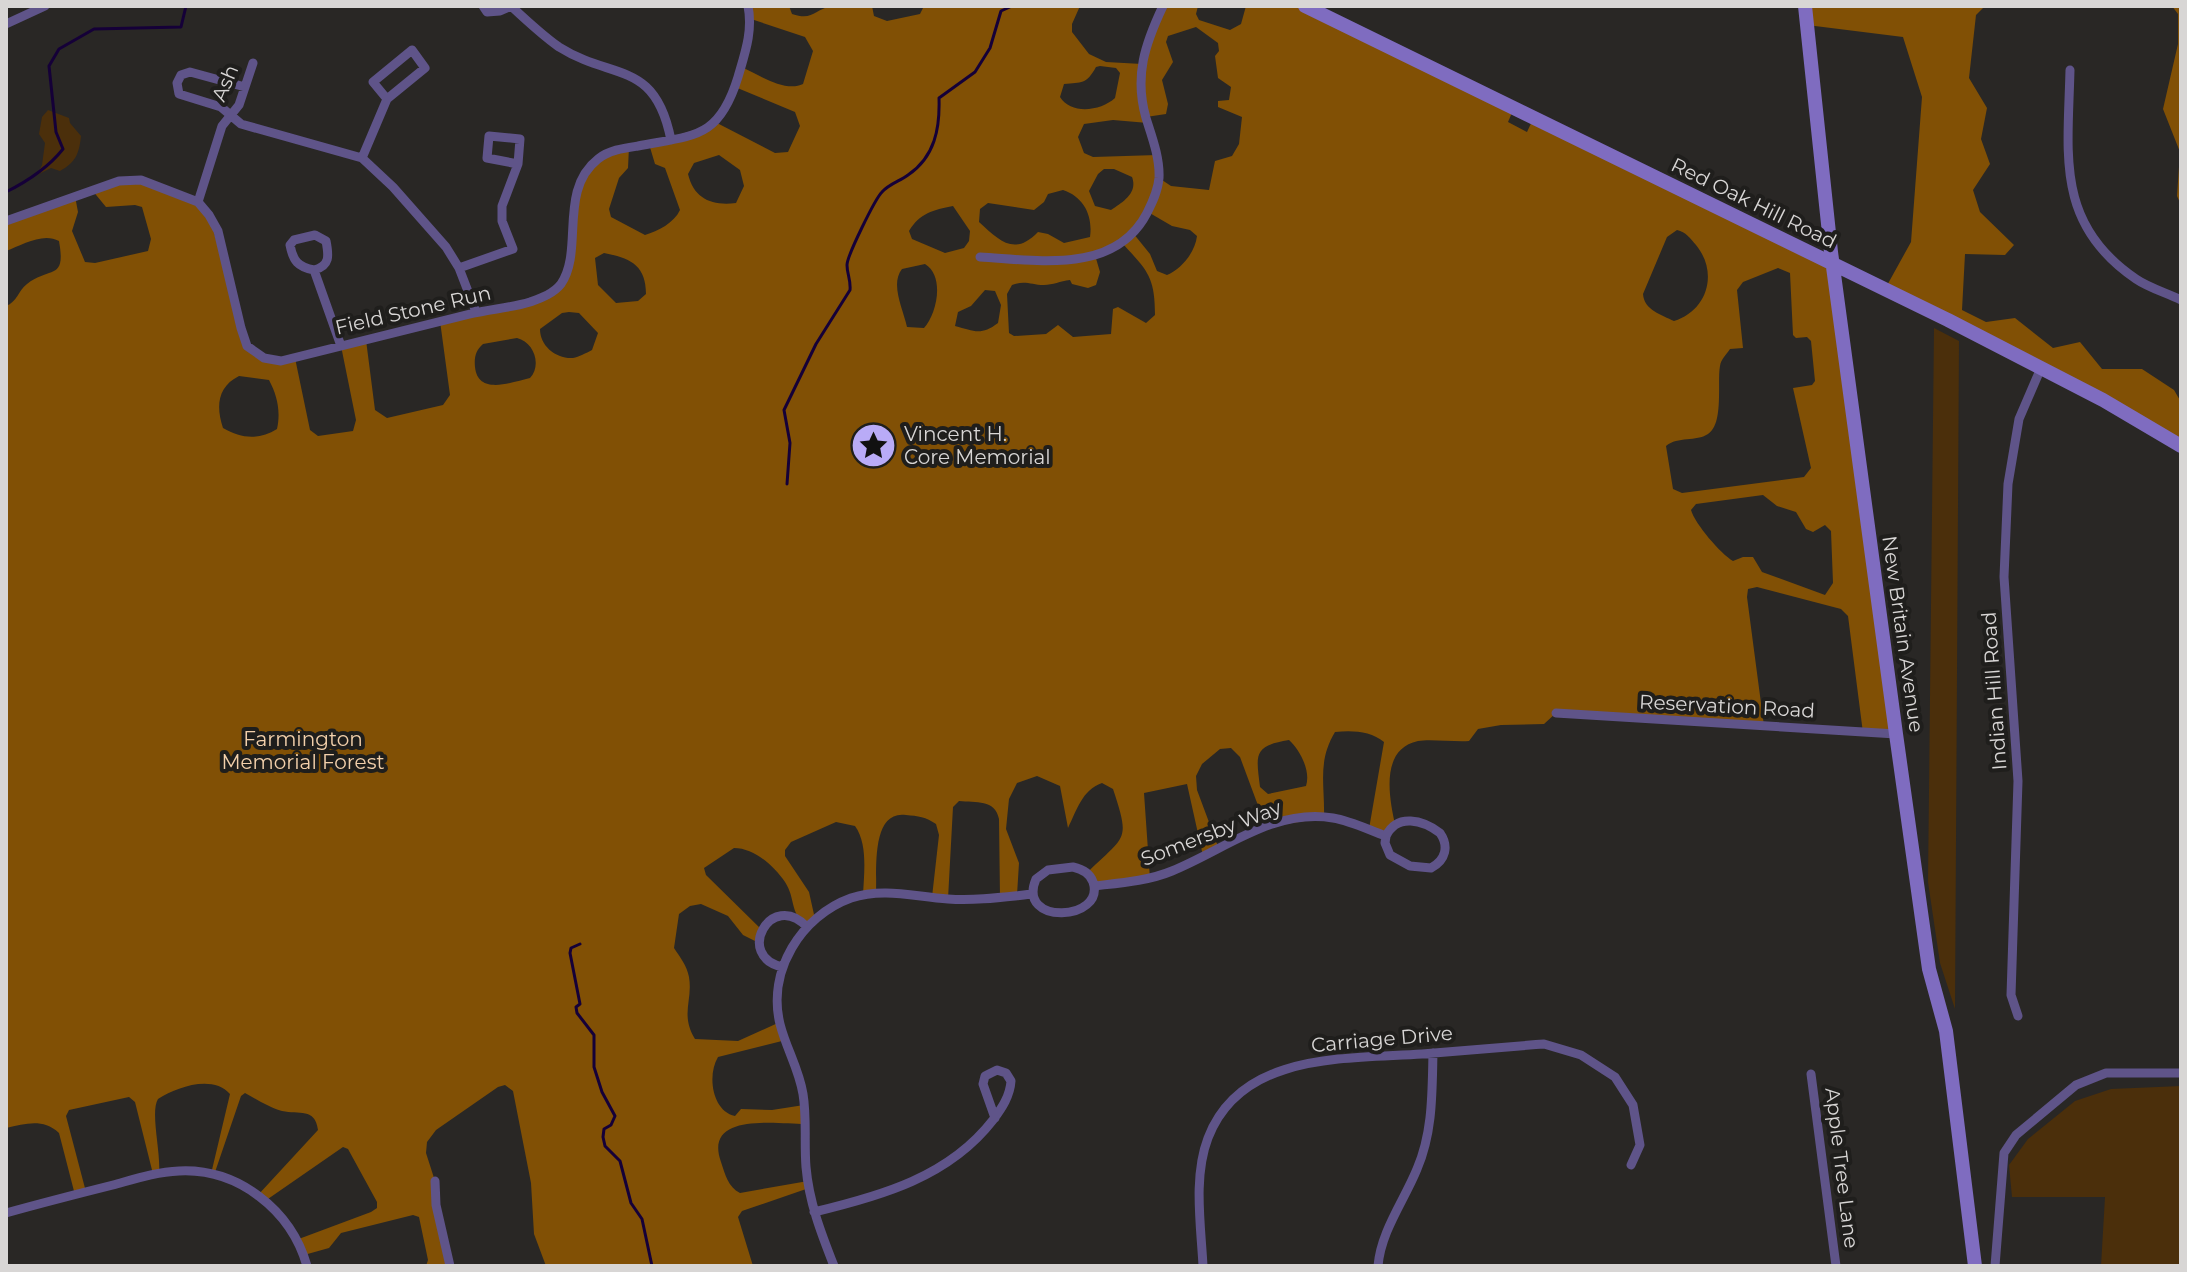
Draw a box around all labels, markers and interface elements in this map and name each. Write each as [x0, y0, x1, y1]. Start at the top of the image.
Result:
street label: Ash [207, 61, 243, 105]
street label: Red Oak Hill Road [1667, 153, 1841, 253]
street label: Field Stone Run [333, 280, 493, 340]
place icon: Vincent H. Core Memorial [849, 422, 897, 470]
place label: Vincent H. Core Memorial [904, 422, 1051, 469]
street label: New Britain Avenue [1877, 534, 1929, 734]
street label: Indian Hill Road [1976, 611, 2012, 771]
street label: Reservation Road [1638, 689, 1816, 723]
park label: Farmington Memorial Forest [221, 727, 385, 774]
street label: Somersby Way [1137, 795, 1285, 871]
street label: Carriage Drive [1310, 1021, 1454, 1057]
street label: Apple Tree Lane [1820, 1086, 1864, 1250]

